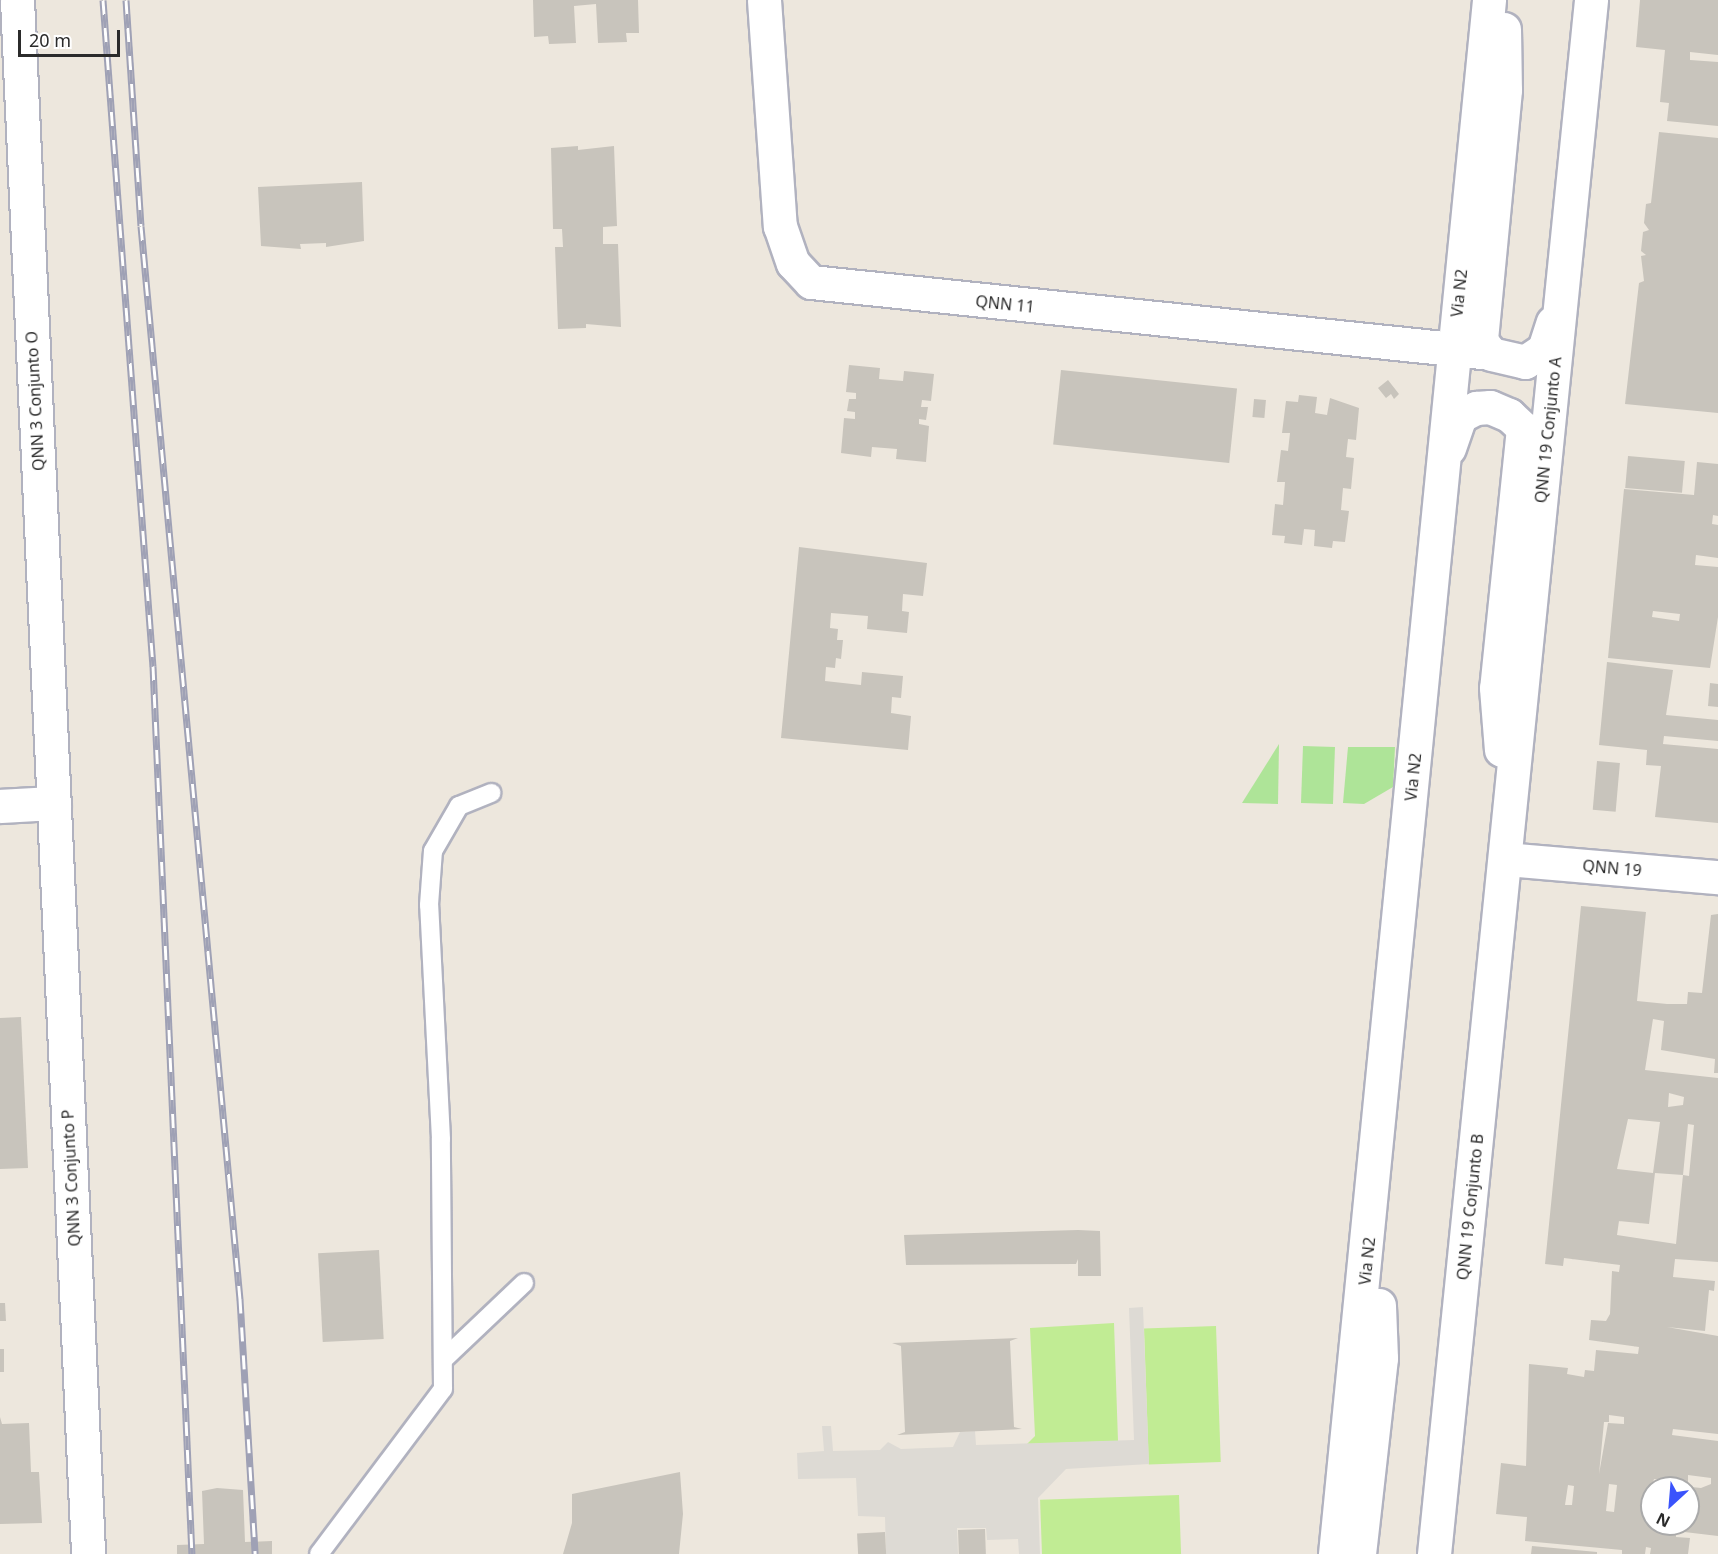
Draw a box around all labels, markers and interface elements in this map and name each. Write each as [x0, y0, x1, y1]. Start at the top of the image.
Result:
scale bar [21, 18, 123, 56]
text: 20 m [29, 28, 71, 52]
street label: Via N2 [1447, 268, 1471, 318]
street label: QNN 11 [975, 291, 1035, 317]
street label: QNN 3 Conjunto O [22, 331, 48, 471]
street label: QNN 19 Conjunto A [1531, 356, 1565, 504]
street label: Via N2 [1401, 752, 1425, 802]
street label: QNN 19 [1582, 856, 1642, 880]
street label: QNN 3 Conjunto P [58, 1109, 84, 1247]
street label: QNN 19 Conjunto B [1453, 1133, 1487, 1281]
street label: Via N2 [1355, 1236, 1379, 1286]
north arrow [1640, 1476, 1700, 1536]
text: N [1652, 1508, 1674, 1533]

